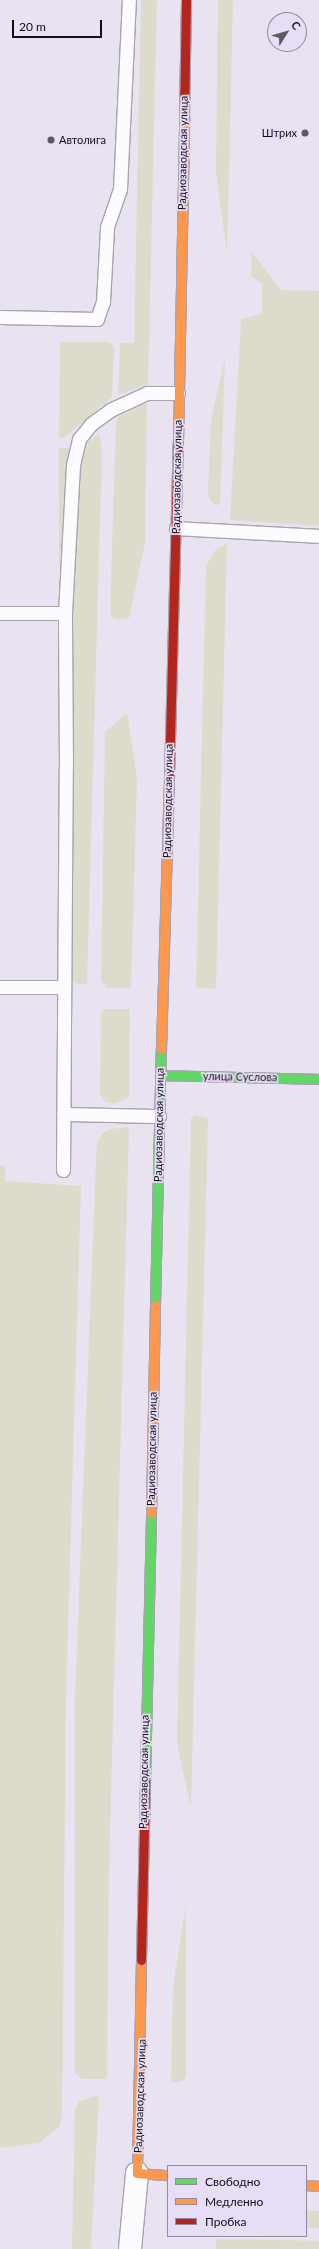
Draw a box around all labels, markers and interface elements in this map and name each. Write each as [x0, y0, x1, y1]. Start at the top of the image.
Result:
scale bar [14, 12, 104, 38]
north arrow [267, 12, 307, 52]
text: С [289, 18, 304, 32]
text: 20 m [19, 19, 46, 34]
street label: Радиозаводская улица [175, 96, 191, 210]
place label: Штрих [262, 126, 297, 140]
marker: Штрих [300, 128, 310, 138]
place label: Автолига [59, 133, 106, 147]
marker: Автолига [46, 135, 56, 145]
street label: Радиозаводская улица [169, 420, 185, 534]
street label: Радиозаводская улица [160, 744, 176, 858]
street label: Радиозаводская улица [151, 1068, 167, 1182]
street label: улица Суслова [203, 1070, 277, 1084]
street label: Радиозаводская улица [144, 1392, 160, 1506]
street label: Радиозаводская улица [136, 1715, 152, 1829]
street label: Радиозаводская улица [131, 2039, 149, 2153]
legend [167, 2165, 307, 2237]
text: Свободно [205, 2174, 260, 2189]
text: Медленно [205, 2194, 263, 2209]
text: Пробка [205, 2214, 246, 2229]

